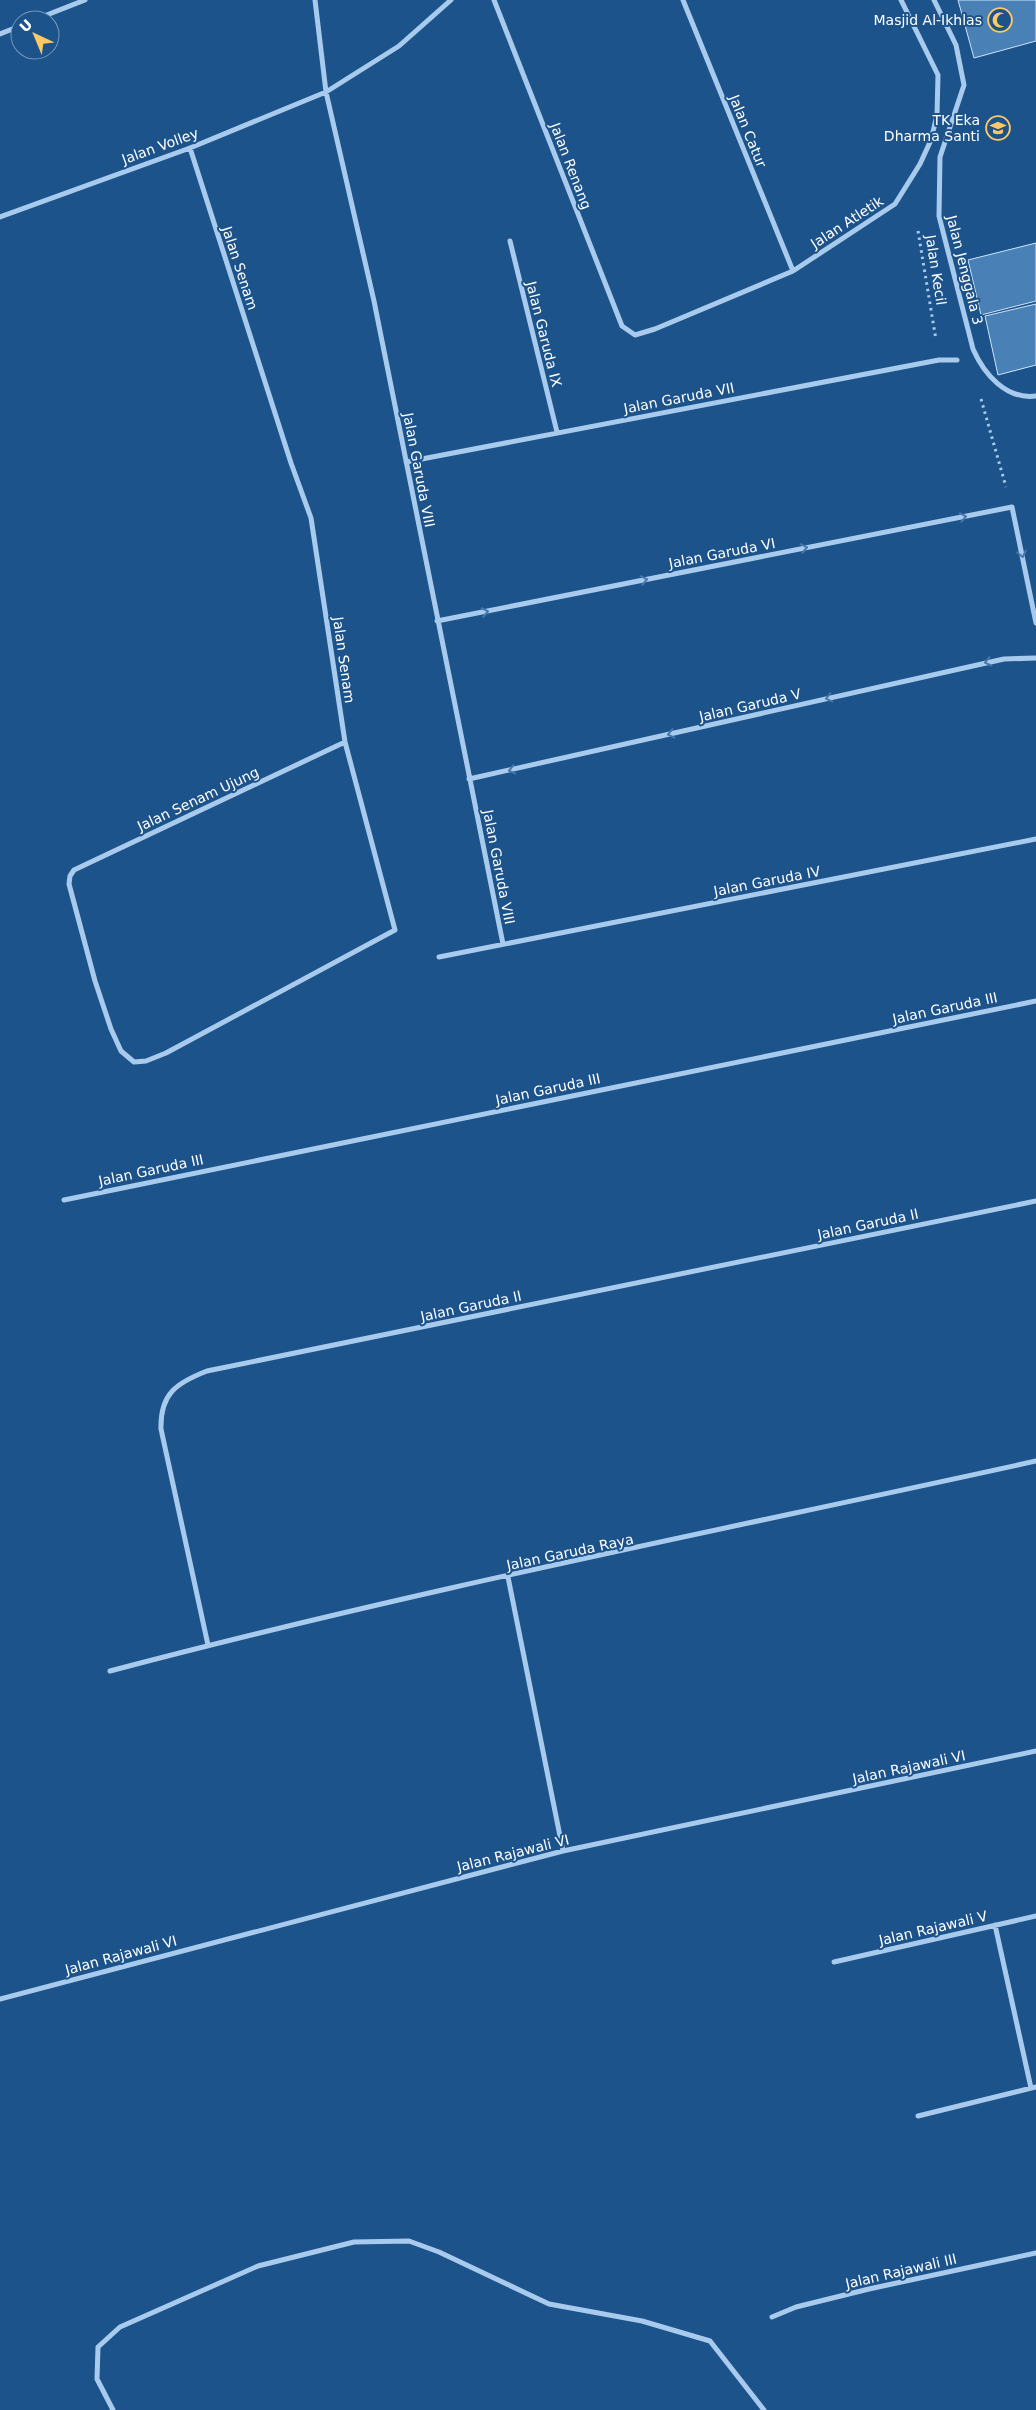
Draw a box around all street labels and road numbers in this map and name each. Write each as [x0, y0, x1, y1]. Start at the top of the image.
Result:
street label: Jalan Catur [726, 91, 770, 170]
street label: Jalan Renang [547, 120, 595, 212]
street label: Jalan Volley [119, 125, 200, 168]
street label: Jalan Atletik [807, 192, 887, 252]
street label: Jalan Jenggala 3 [943, 213, 986, 326]
street label: Jalan Senam [219, 223, 261, 312]
street label: Jalan Kecil [922, 233, 949, 306]
street label: Jalan Garuda IX [523, 279, 565, 389]
street label: Jalan Garuda VII [621, 379, 736, 417]
street label: Jalan Garuda VIII [400, 410, 438, 529]
street label: Jalan Garuda VI [666, 535, 777, 571]
street label: Jalan Senam [330, 615, 358, 704]
street label: Jalan Garuda V [697, 685, 803, 725]
street label: Jalan Senam Ujung [134, 764, 261, 835]
street label: Jalan Garuda VIII [480, 807, 518, 926]
street label: Jalan Garuda IV [711, 863, 822, 899]
street label: Jalan Garuda III [890, 989, 999, 1027]
street label: Jalan Garuda III [493, 1070, 602, 1108]
street label: Jalan Garuda III [96, 1151, 205, 1189]
street label: Jalan Garuda II [815, 1205, 920, 1243]
street label: Jalan Garuda II [418, 1287, 523, 1325]
street label: Jalan Garuda Raya [504, 1531, 635, 1573]
street label: Jalan Rajawali VI [850, 1747, 967, 1787]
street label: Jalan Rajawali VI [454, 1831, 571, 1875]
street label: Jalan Rajawali V [876, 1908, 989, 1948]
street label: Jalan Rajawali VI [62, 1932, 179, 1978]
street label: Jalan Rajawali III [843, 2250, 958, 2292]

